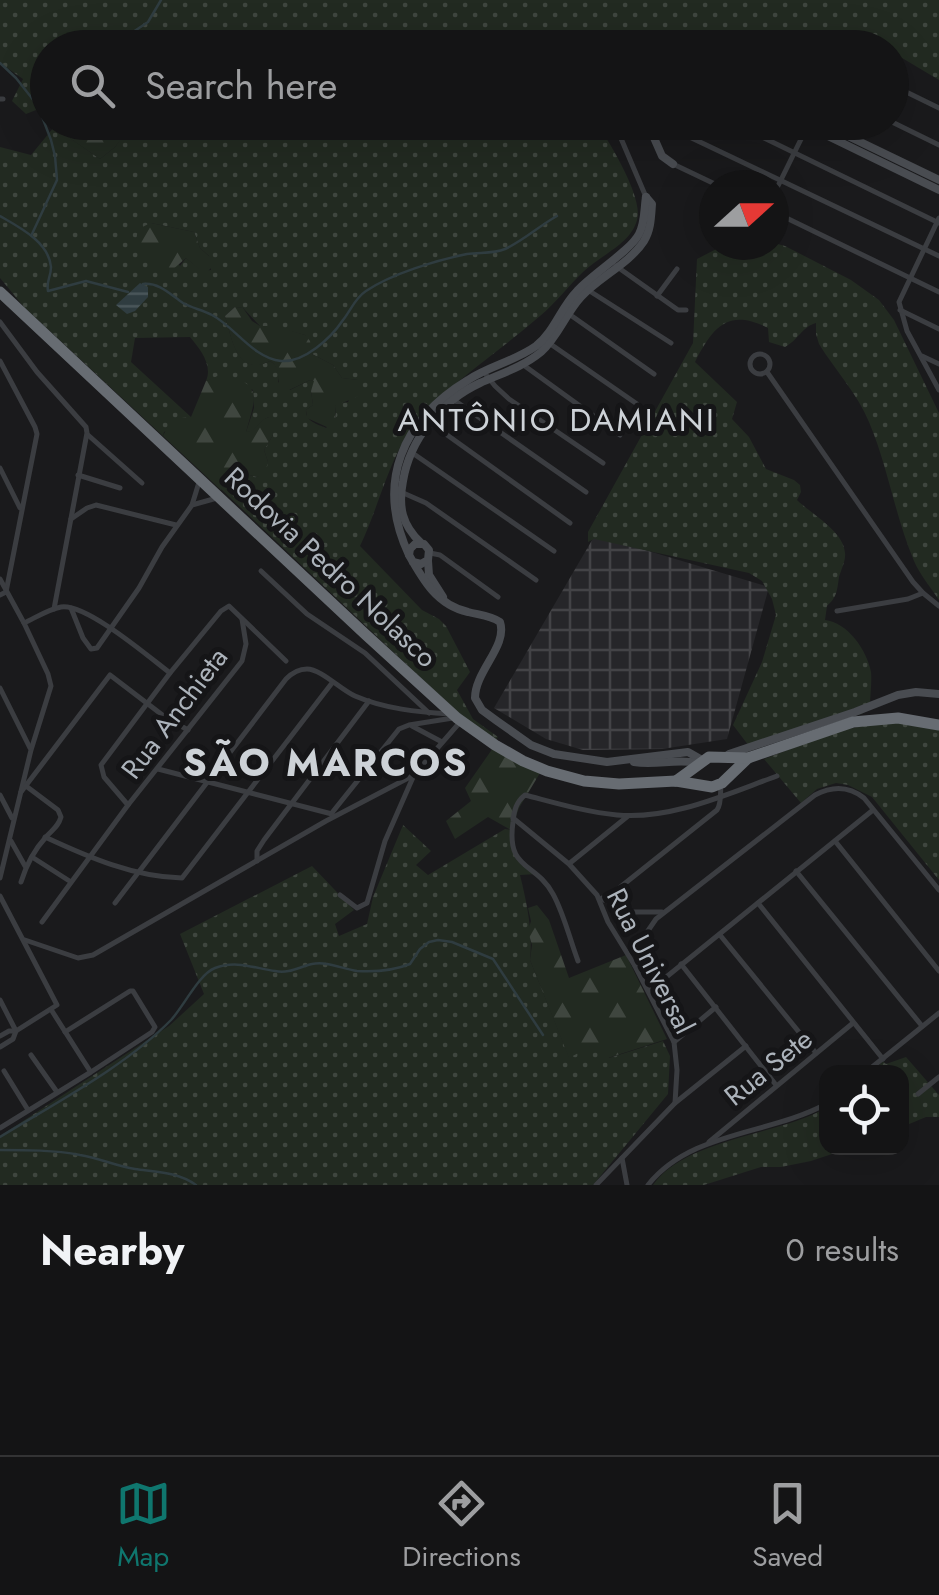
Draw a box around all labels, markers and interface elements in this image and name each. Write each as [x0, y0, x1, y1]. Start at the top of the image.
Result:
search box [30, 30, 909, 140]
icon: search [65, 58, 120, 113]
text: Search here [145, 58, 337, 113]
north arrow [699, 170, 789, 260]
district label: ANTÔNIO DAMIANI [398, 397, 716, 443]
street label: Rodovia Pedro Nolasco [215, 458, 446, 677]
street label: Rua Anchieta [111, 639, 238, 788]
district label: SÃO MARCOS [183, 735, 469, 790]
street label: Rua Universal [596, 881, 705, 1041]
street label: Rua Sete [715, 1019, 821, 1116]
map controls [819, 1065, 909, 1155]
button: locate [819, 1065, 909, 1155]
text: Nearby [40, 1220, 184, 1281]
text: 0 results [786, 1227, 899, 1273]
tab: Map [116, 1476, 171, 1577]
tab: Directions [402, 1476, 521, 1577]
tab: Saved [752, 1476, 823, 1577]

